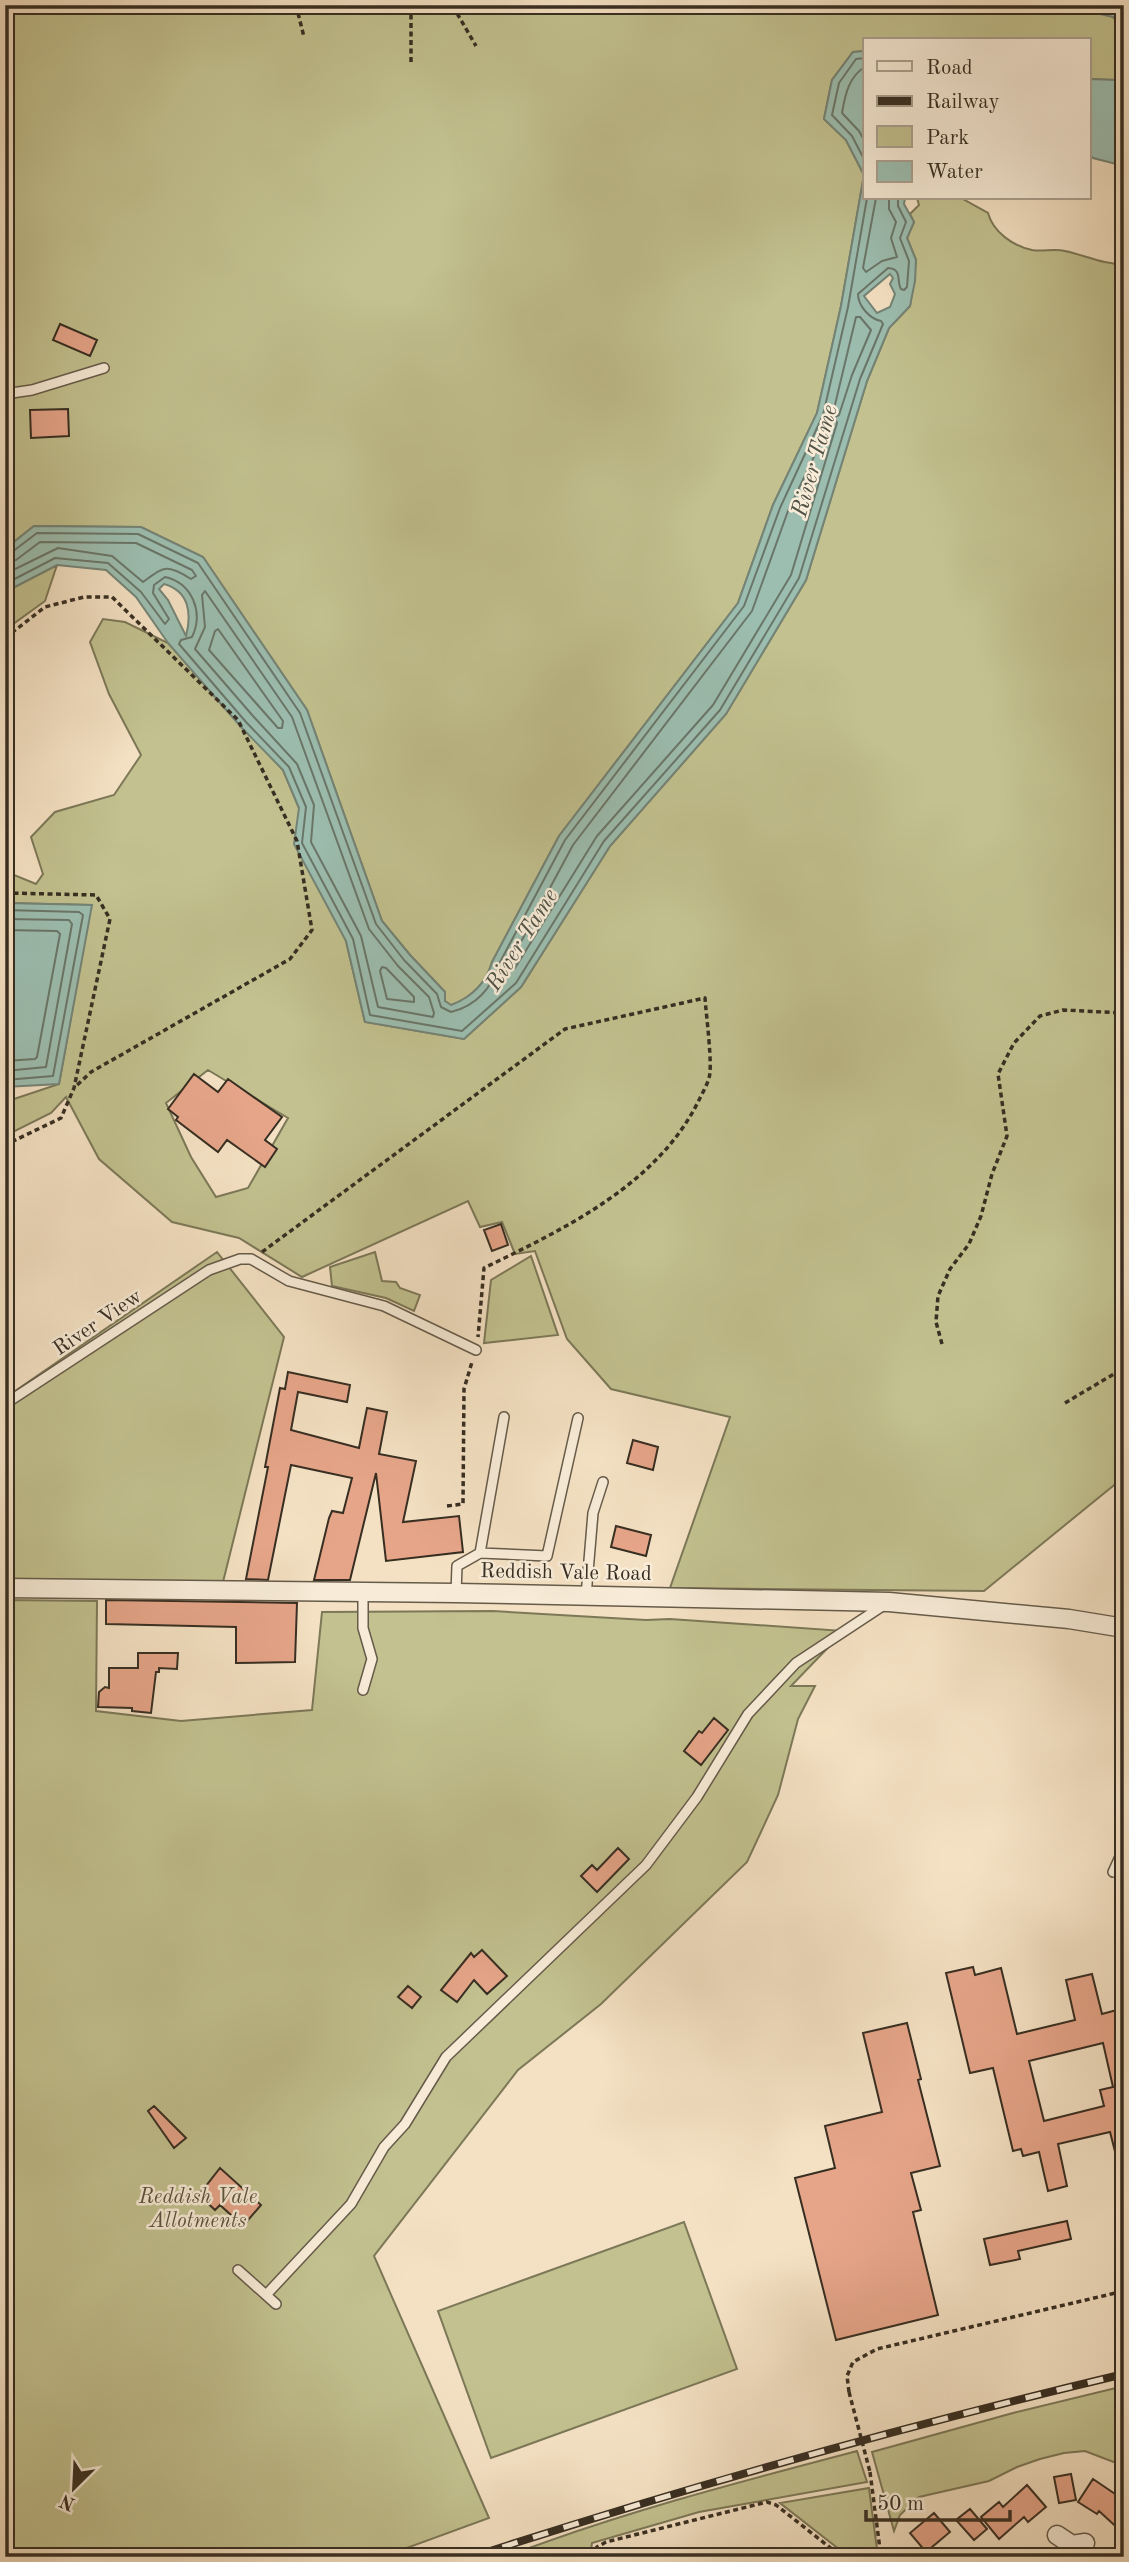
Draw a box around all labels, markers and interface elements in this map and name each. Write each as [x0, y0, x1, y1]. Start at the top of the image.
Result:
legend [863, 38, 1090, 200]
text: Road [926, 58, 973, 79]
text: Railway [926, 92, 1000, 113]
text: Park [926, 128, 969, 149]
text: Water [926, 162, 983, 183]
water label: River Tame [788, 402, 842, 521]
water label: River Tame [481, 885, 562, 996]
street label: River View [50, 1286, 146, 1360]
street label: Reddish Vale Road [480, 1561, 652, 1585]
park label: Reddish Vale Allotments [138, 2187, 257, 2232]
north arrow [38, 2454, 108, 2524]
scale bar [866, 2478, 1010, 2522]
text: N [57, 2489, 79, 2513]
text: 50 m [877, 2494, 924, 2515]

